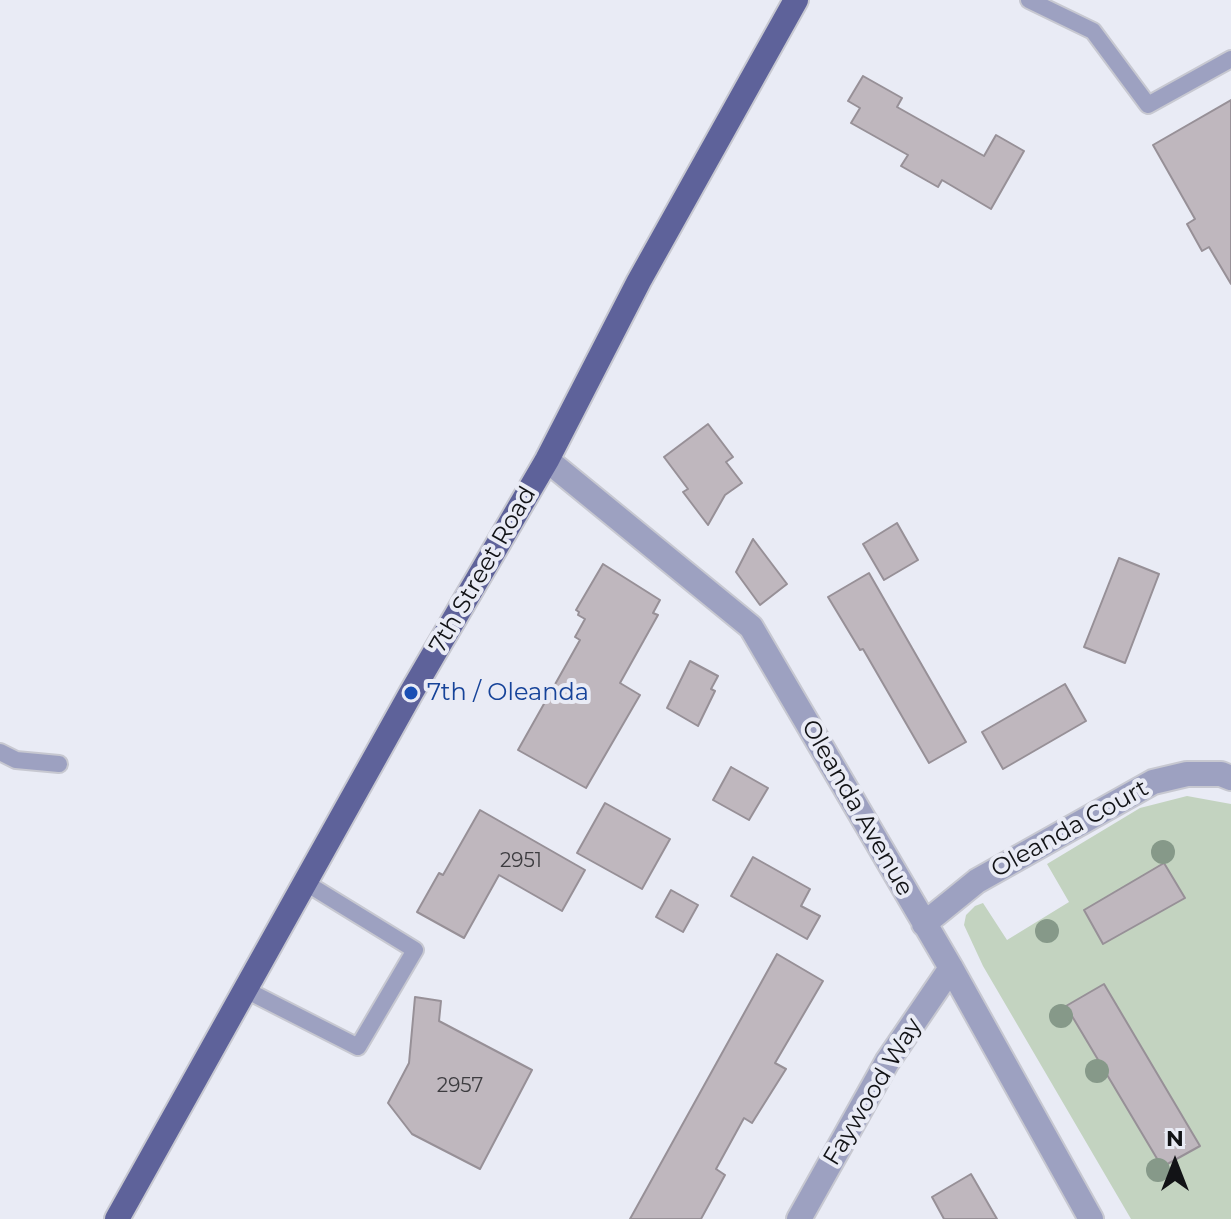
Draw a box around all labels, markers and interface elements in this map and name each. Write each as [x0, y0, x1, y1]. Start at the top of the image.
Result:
street label: 7th Street Road [424, 482, 542, 658]
place label: 7th / Oleanda [427, 679, 589, 707]
marker: 7th / Oleanda [402, 684, 420, 702]
street label: Oleanda Avenue [795, 715, 919, 901]
street label: Oleanda Court [986, 774, 1154, 884]
house number: 2951 [500, 849, 542, 873]
street label: Faywood Way [818, 1013, 928, 1171]
house number: 2957 [437, 1074, 483, 1098]
north arrow [1135, 1123, 1215, 1203]
text: N [1166, 1125, 1184, 1152]

